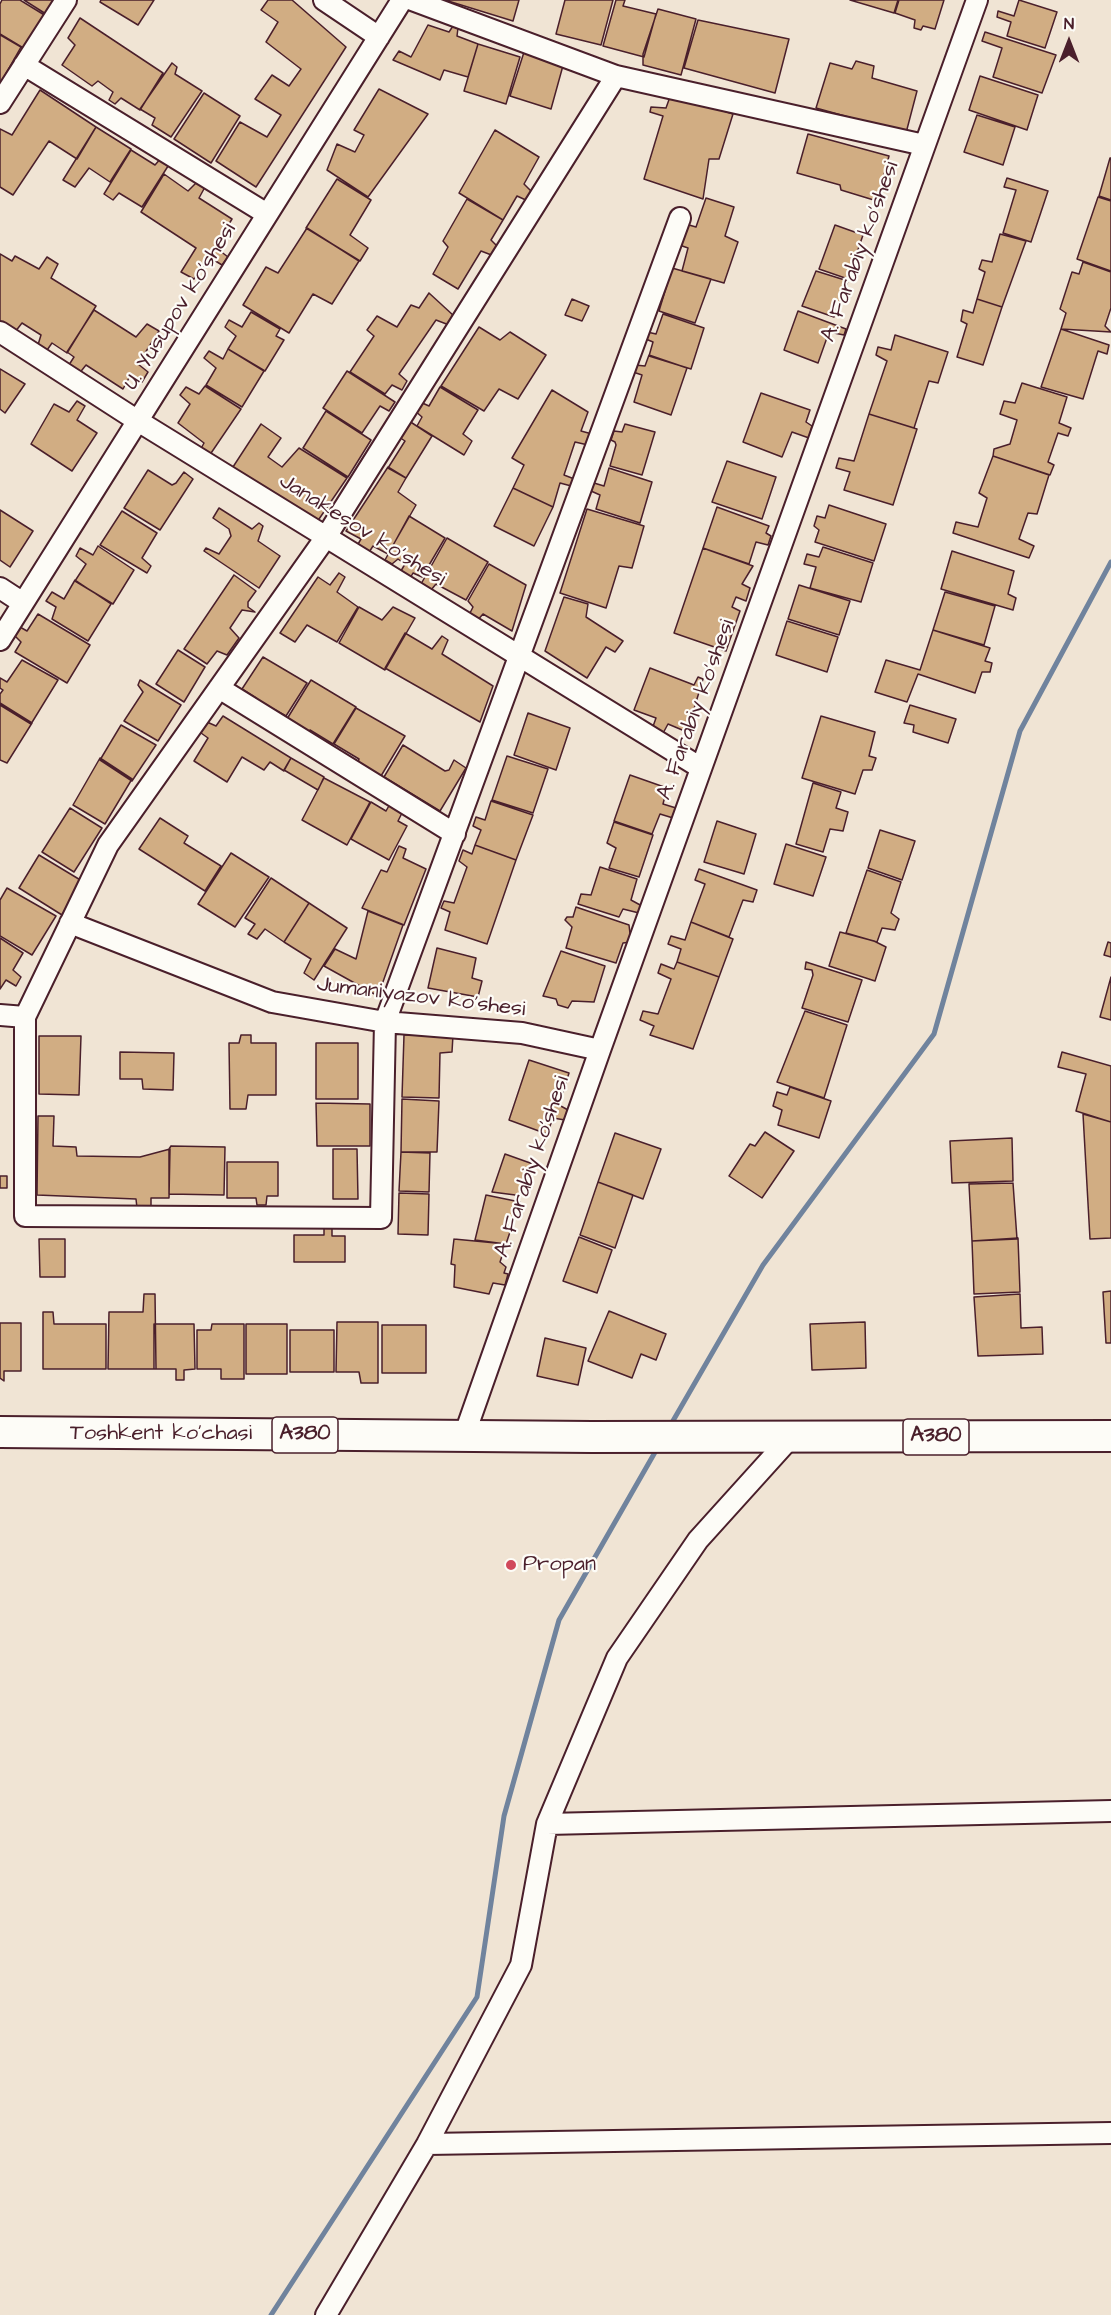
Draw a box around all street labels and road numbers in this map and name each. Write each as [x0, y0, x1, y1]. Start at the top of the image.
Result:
street label: A. Farabiy ko'shesi [816, 158, 906, 346]
street label: U. Yusupov ko'shesi [119, 219, 243, 395]
street label: Janakesov ko'shesi [274, 469, 450, 593]
street label: A. Farabiy ko'shesi [652, 616, 742, 804]
street label: Jumaniyazov ko'shesi [315, 972, 527, 1024]
street label: A. Farabiy ko'shesi [490, 1073, 576, 1261]
road number: A380 [272, 1417, 338, 1453]
road number: A380 [903, 1419, 969, 1455]
street label: Toshkent ko'chasi [70, 1421, 252, 1447]

